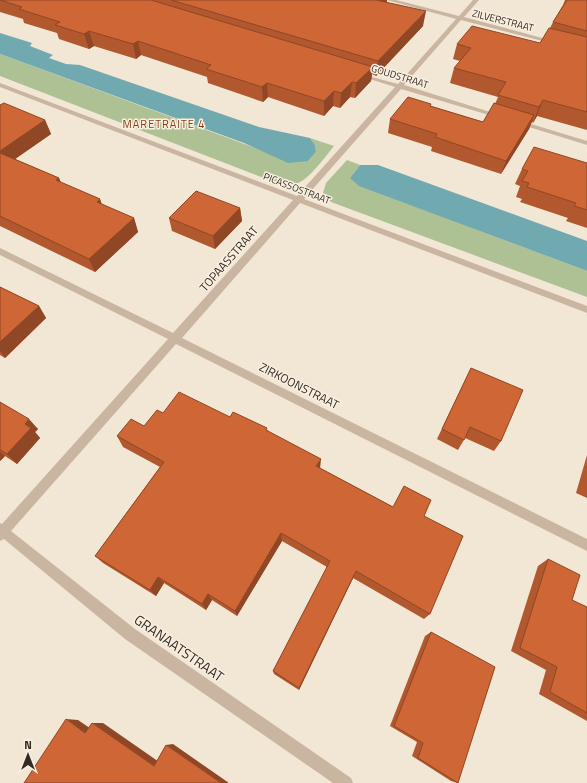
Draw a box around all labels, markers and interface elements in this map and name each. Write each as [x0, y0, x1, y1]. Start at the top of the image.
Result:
street label: ZILVERSTRAAT [470, 6, 536, 36]
street label: GOUDSTRAAT [369, 61, 431, 93]
district label: MARETRAITE 4 [123, 116, 205, 132]
street label: PICASSOSTRAAT [261, 169, 333, 208]
street label: TOPAASSTRAAT [195, 221, 263, 296]
street label: ZIRKOONSTRAAT [256, 357, 343, 414]
street label: GRANAATSTRAAT [130, 609, 229, 687]
north arrow [8, 735, 48, 775]
text: N [24, 737, 32, 753]

